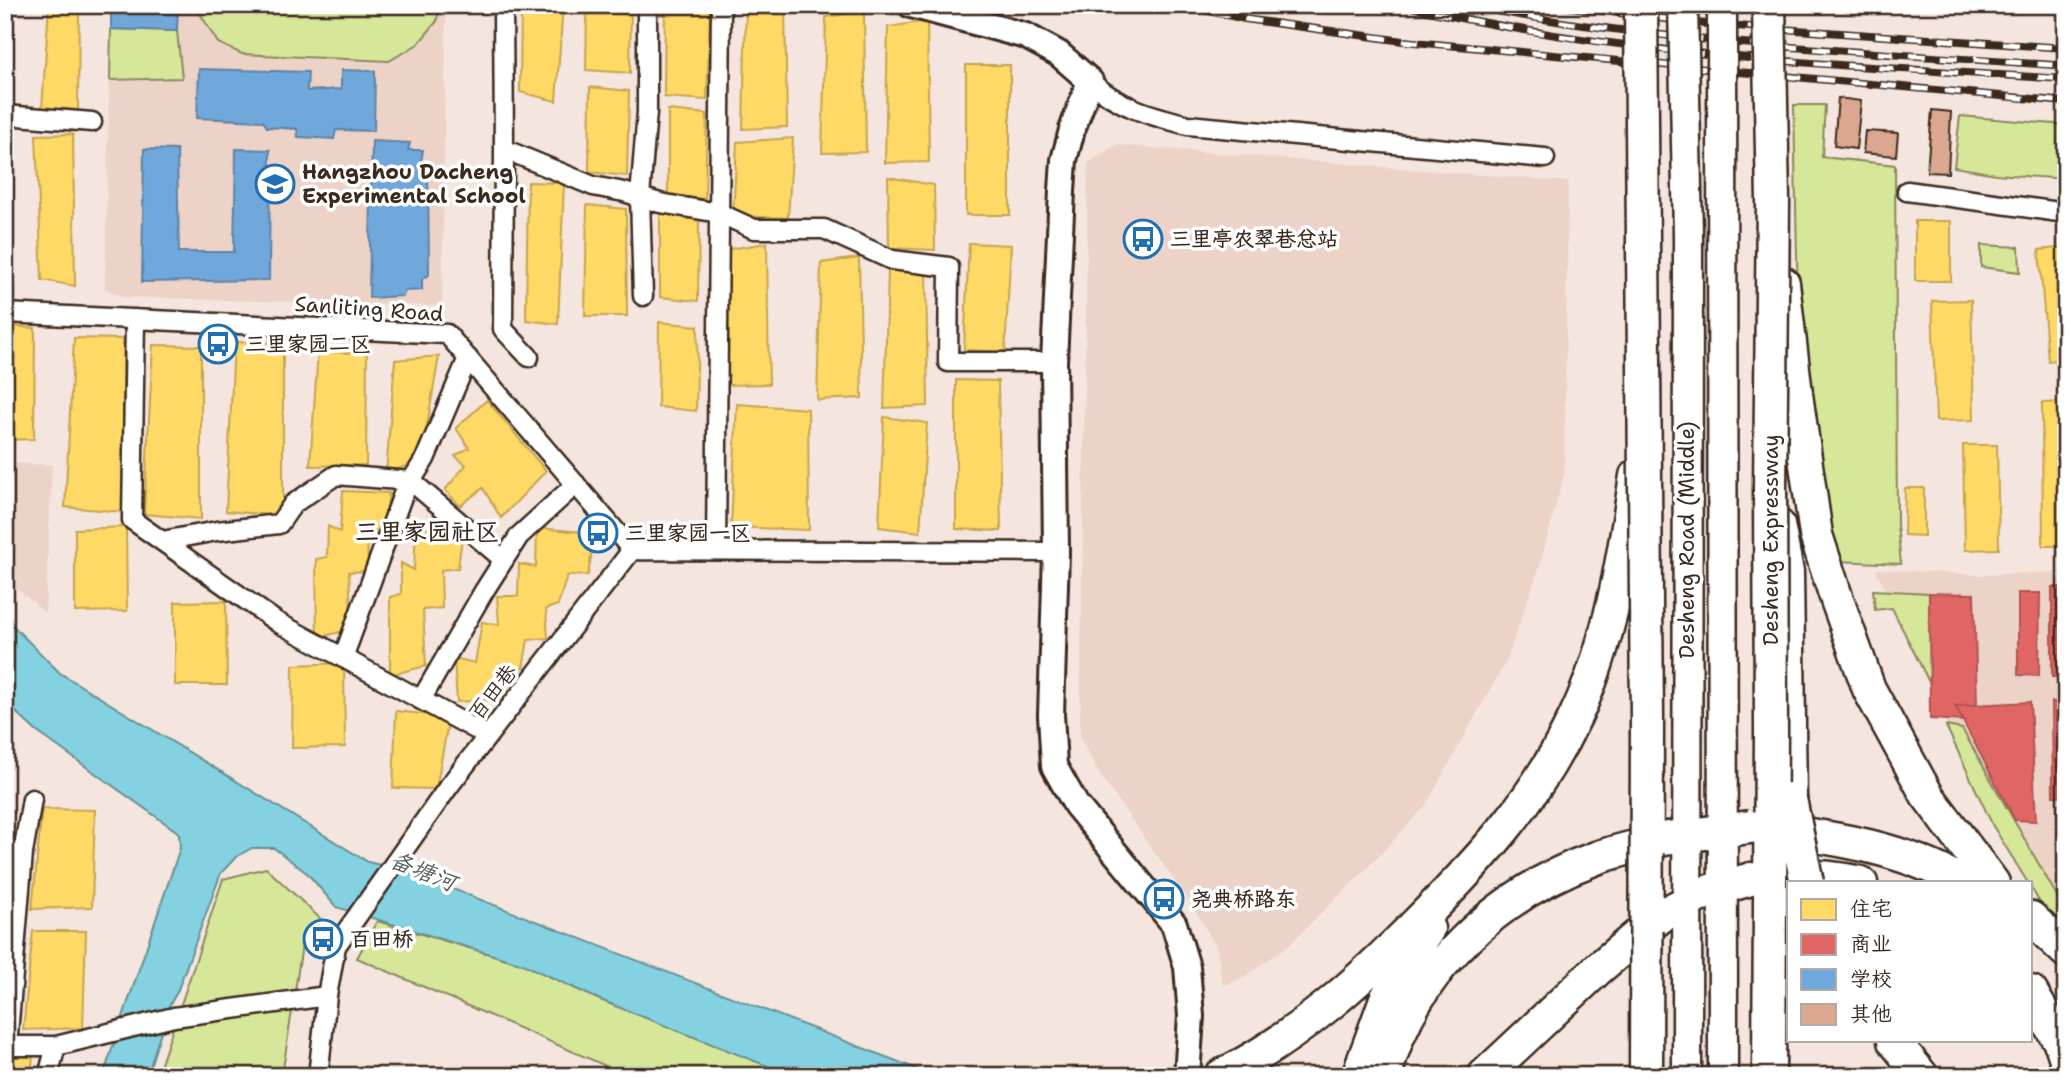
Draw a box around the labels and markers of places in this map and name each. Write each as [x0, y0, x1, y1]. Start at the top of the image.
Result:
place label: Hangzhou Dacheng Experimental School [302, 158, 526, 210]
school or university icon: Hangzhou Dacheng Experimental School [254, 163, 296, 205]
bus stop icon: 三里亭农翠巷总站 [1122, 218, 1164, 260]
place label: 三里亭农翠巷总站 [1170, 225, 1338, 253]
bus stop icon: 三里家园二区 [197, 323, 239, 365]
place label: 三里家园二区 [245, 330, 371, 358]
bus stop icon: 三里家园一区 [577, 512, 619, 554]
place label: 三里家园一区 [625, 519, 751, 547]
bus stop icon: 尧典桥路东 [1143, 878, 1185, 920]
place label: 尧典桥路东 [1191, 885, 1296, 913]
bus stop icon: 百田桥 [302, 918, 344, 960]
place label: 百田桥 [350, 925, 413, 953]

